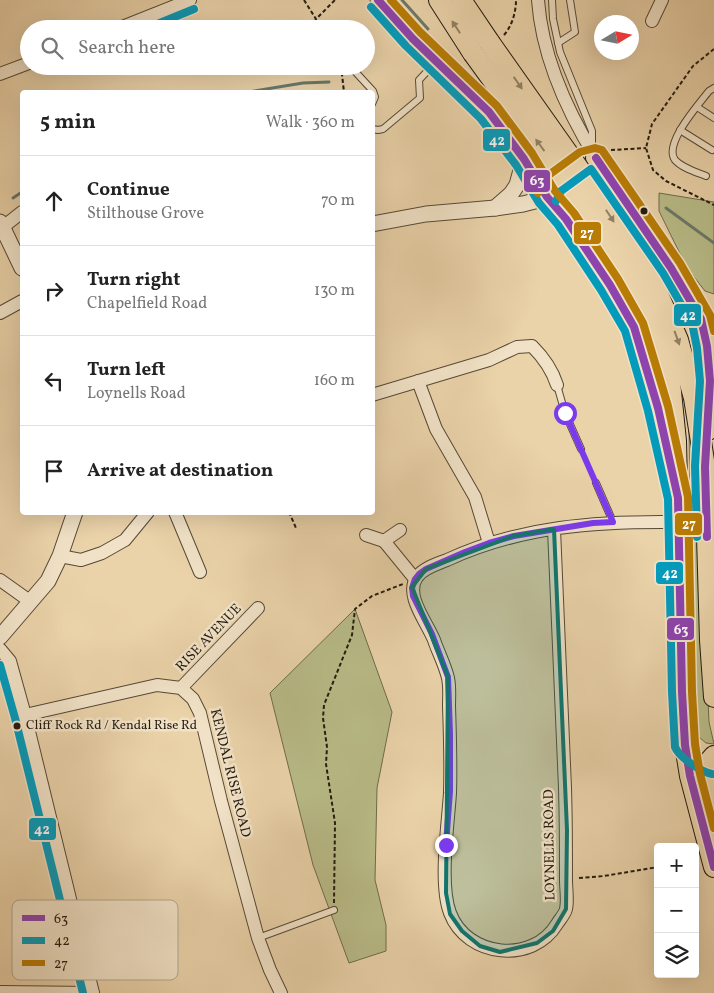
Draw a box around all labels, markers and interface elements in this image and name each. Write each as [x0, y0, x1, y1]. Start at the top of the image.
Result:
north arrow [594, 15, 639, 60]
search box [20, 20, 375, 75]
one-way arrow [451, 20, 461, 33]
icon: search [38, 34, 66, 62]
text: Search here [78, 35, 175, 61]
one-way arrow [513, 76, 523, 90]
text: 5 min [40, 108, 96, 137]
text: Walk · 360 m [266, 112, 355, 134]
line badge: 42 [482, 128, 511, 152]
text: 42 [489, 132, 505, 151]
one-way arrow [534, 139, 545, 152]
line badge: 63 [523, 169, 551, 193]
text: 63 [530, 172, 544, 191]
text: Continue [87, 177, 170, 203]
icon: ahead [40, 187, 68, 215]
text: 70 m [321, 190, 355, 212]
text: Stilthouse Grove [87, 203, 204, 225]
unlabelled marker [639, 206, 649, 216]
one-way arrow [605, 210, 615, 223]
line badge: 27 [573, 221, 602, 245]
text: 27 [580, 225, 594, 244]
text: Turn right [87, 267, 180, 293]
icon: right [40, 277, 68, 305]
text: 130 m [314, 280, 355, 302]
text: Chapelfield Road [87, 293, 207, 315]
line badge: 42 [673, 303, 702, 327]
text: 42 [680, 307, 696, 326]
one-way arrow [674, 331, 681, 346]
text: Turn left [87, 357, 166, 383]
icon: left [40, 367, 68, 395]
text: 160 m [314, 370, 355, 392]
text: Loynells Road [87, 383, 186, 405]
route start [554, 402, 577, 425]
icon: arrive [40, 457, 68, 485]
text: Arrive at destination [87, 458, 273, 484]
line badge: 27 [674, 512, 703, 536]
text: 27 [682, 516, 696, 535]
line badge: 42 [655, 561, 684, 585]
text: 42 [662, 565, 678, 584]
street label: RISE AVENUE [172, 600, 246, 676]
line badge: 63 [666, 617, 695, 641]
text: 63 [674, 621, 688, 640]
street label: KENDAL RISE ROAD [205, 707, 255, 839]
place label: Cliff Rock Rd / Kendal Rise Rd [26, 717, 197, 735]
marker: Cliff Rock Rd / Kendal Rise Rd [12, 721, 22, 731]
street label: LOYNELLS ROAD [540, 789, 560, 901]
line badge: 42 [28, 817, 57, 841]
text: 42 [34, 821, 50, 840]
route end [435, 834, 458, 857]
map controls [654, 843, 699, 978]
button: + [654, 843, 699, 888]
button: − [654, 888, 699, 933]
legend [12, 900, 178, 980]
text: 63 [54, 910, 68, 929]
text: 42 [54, 932, 70, 951]
button: layers [654, 933, 699, 978]
text: 27 [54, 955, 68, 974]

